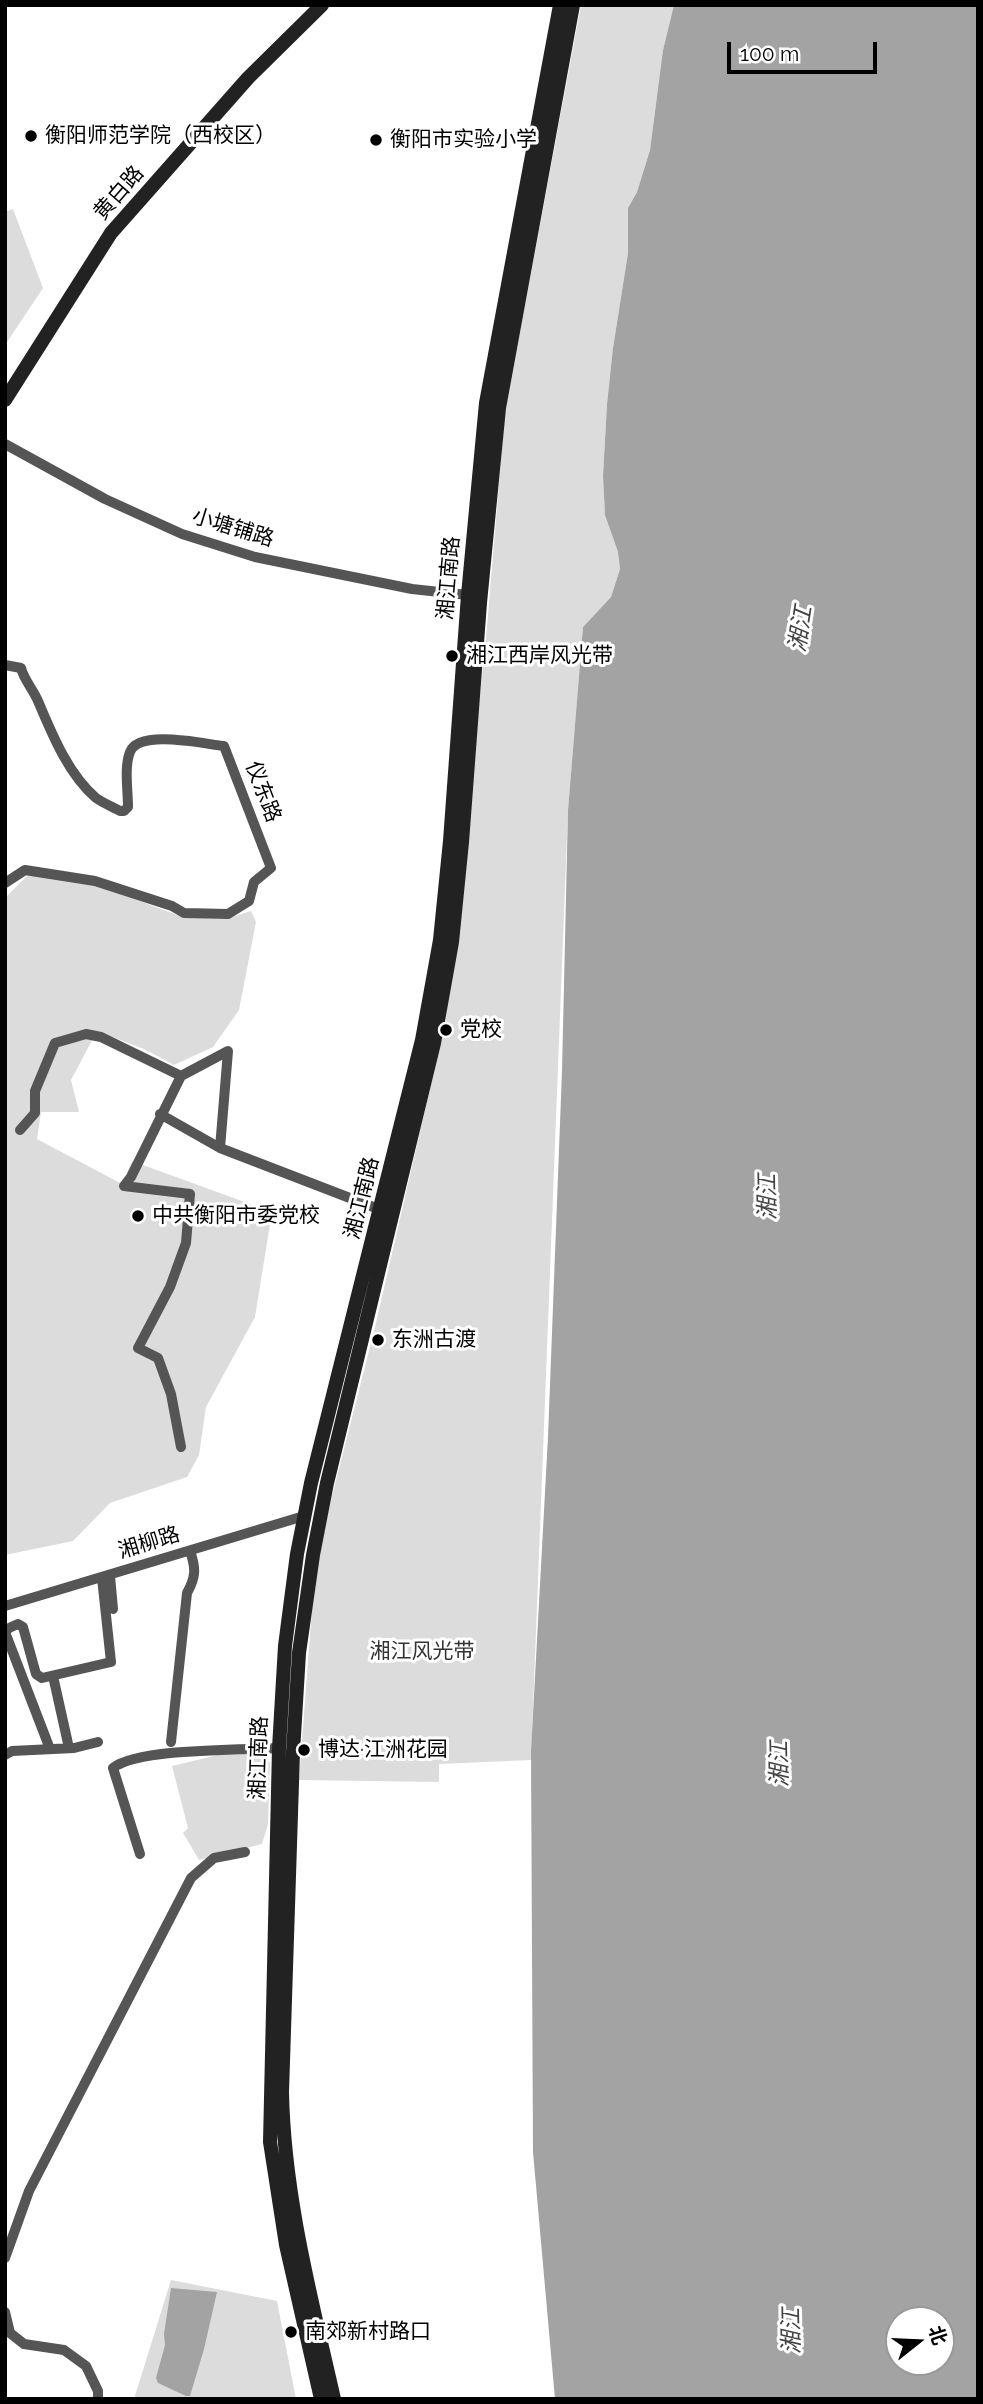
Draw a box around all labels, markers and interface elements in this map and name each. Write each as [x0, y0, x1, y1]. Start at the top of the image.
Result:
scale bar [731, 28, 881, 72]
text: 100 m [740, 41, 799, 66]
place label: 衡阳师范学院（西校区） [45, 123, 276, 149]
place label: 衡阳市实验小学 [390, 127, 537, 153]
marker: 衡阳师范学院（西校区） [23, 128, 39, 144]
marker: 衡阳市实验小学 [368, 132, 384, 148]
street label: 黄白路 [89, 161, 149, 225]
street label: 小塘铺路 [189, 504, 277, 552]
street label: 湘江南路 [433, 535, 465, 621]
water label: 湘江 [784, 604, 818, 654]
place label: 湘江西岸风光带 [466, 643, 613, 669]
marker: 湘江西岸风光带 [444, 648, 460, 664]
street label: 仪东路 [240, 758, 286, 826]
place label: 党校 [460, 1017, 502, 1043]
marker: 党校 [438, 1022, 454, 1038]
street label: 湘江南路 [340, 1154, 384, 1242]
water label: 湘江 [754, 1174, 782, 1220]
place label: 中共衡阳市委党校 [152, 1203, 320, 1229]
marker: 中共衡阳市委党校 [130, 1208, 146, 1224]
place label: 东洲古渡 [392, 1327, 476, 1353]
marker: 东洲古渡 [370, 1332, 386, 1348]
street label: 湘柳路 [115, 1522, 183, 1564]
park label: 湘江风光带 [370, 1639, 474, 1665]
street label: 湘江南路 [245, 1716, 273, 1800]
place label: 博达·江洲花园 [318, 1737, 448, 1763]
water label: 湘江 [766, 1741, 794, 1787]
marker: 博达·江洲花园 [296, 1742, 312, 1758]
north arrow [885, 2306, 955, 2376]
water label: 湘江 [778, 2308, 806, 2354]
place label: 南郊新村路口 [305, 2319, 431, 2345]
text: 北 [925, 2323, 951, 2348]
marker: 南郊新村路口 [283, 2324, 299, 2340]

